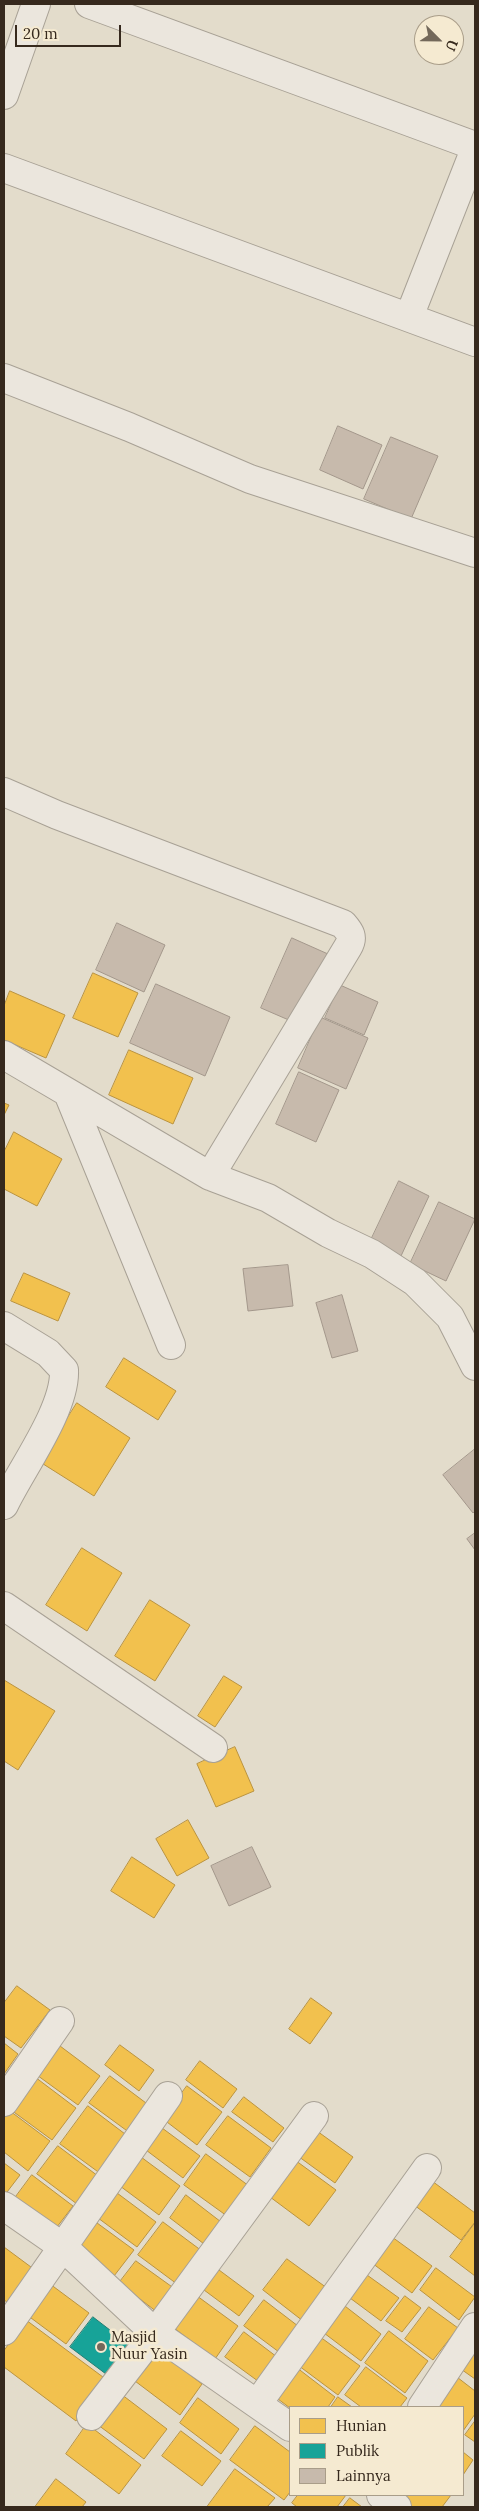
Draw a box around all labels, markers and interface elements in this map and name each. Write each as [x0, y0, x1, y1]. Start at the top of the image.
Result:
scale bar [18, 15, 124, 47]
north arrow [414, 15, 464, 65]
text: 20 m [23, 24, 58, 43]
text: U [442, 37, 462, 54]
place label: Masjid Nuur Yasin [111, 2329, 187, 2364]
marker: Masjid Nuur Yasin [95, 2341, 107, 2353]
legend [289, 2406, 464, 2496]
text: Hunian [336, 2416, 387, 2435]
text: Publik [336, 2441, 379, 2460]
text: Lainnya [336, 2466, 391, 2485]

